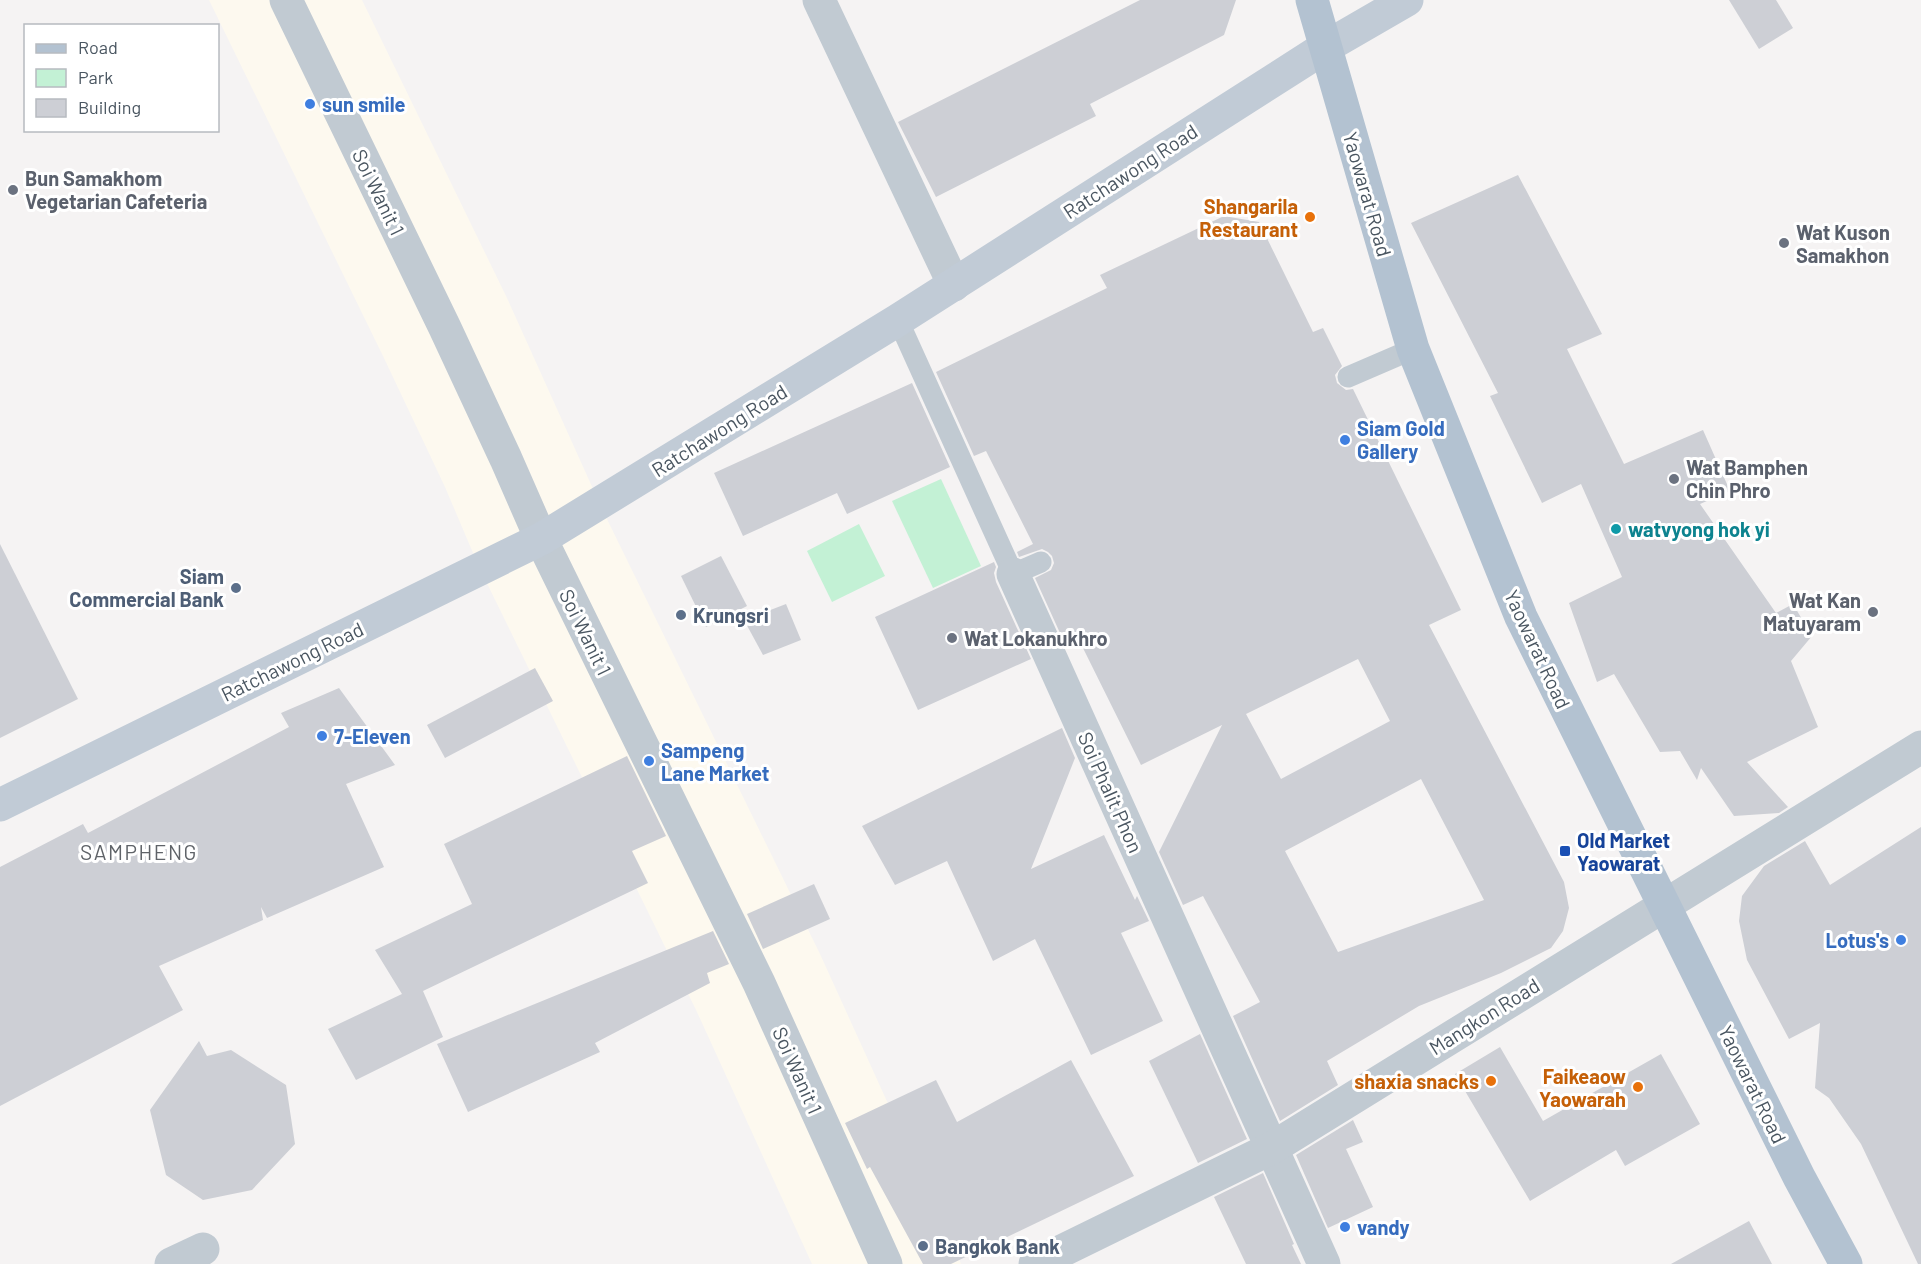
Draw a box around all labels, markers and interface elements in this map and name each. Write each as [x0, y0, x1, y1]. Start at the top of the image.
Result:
legend [24, 24, 219, 132]
text: Road [78, 36, 118, 58]
text: Park [78, 66, 113, 88]
place label: sun smile [322, 92, 406, 116]
text: Building [78, 96, 141, 118]
marker: sun smile [303, 97, 317, 111]
street label: Ratchawong Road [1058, 119, 1202, 223]
street label: Yaowarat Road [1339, 129, 1397, 259]
street label: Soi Wanit 1 [348, 145, 410, 239]
place label: Bun Samakhom Vegetarian Cafeteria [25, 166, 207, 213]
marker: Bun Samakhom Vegetarian Cafeteria [6, 183, 20, 197]
place label: Shangarila Restaurant [1199, 194, 1298, 241]
marker: Shangarila Restaurant [1303, 210, 1317, 224]
place label: Wat Kuson Samakhon [1796, 220, 1890, 267]
marker: Wat Kuson Samakhon [1777, 236, 1791, 250]
street label: Ratchawong Road [647, 379, 791, 481]
place label: Siam Gold Gallery [1357, 416, 1445, 463]
marker: Siam Gold Gallery [1338, 433, 1352, 447]
place label: Wat Bamphen Chin Phro [1686, 455, 1808, 502]
marker: Wat Bamphen Chin Phro [1667, 472, 1681, 486]
place label: watvyong hok yi [1628, 517, 1770, 541]
marker: watvyong hok yi [1609, 522, 1623, 536]
place label: Siam Commercial Bank [69, 564, 224, 611]
marker: Siam Commercial Bank [229, 581, 243, 595]
street label: Soi Wanit 1 [555, 585, 617, 679]
street label: Yaowarat Road [1500, 586, 1576, 712]
place label: Wat Kan Matuyaram [1763, 588, 1861, 635]
place label: Krungsri [693, 603, 769, 627]
marker: Wat Kan Matuyaram [1866, 605, 1880, 619]
marker: Krungsri [674, 608, 688, 622]
street label: Ratchawong Road [217, 616, 367, 706]
place label: Wat Lokanukhro [964, 626, 1108, 650]
marker: Wat Lokanukhro [945, 631, 959, 645]
place label: 7-Eleven [334, 724, 411, 748]
street label: Soi Phalit Phon [1074, 728, 1148, 856]
marker: 7-Eleven [315, 729, 329, 743]
place label: Sampeng Lane Market [661, 738, 769, 785]
marker: Sampeng Lane Market [642, 754, 656, 768]
place label: Old Market Yaowarat [1577, 828, 1670, 875]
district label: SAMPHENG [80, 839, 198, 864]
marker: Old Market Yaowarat [1558, 844, 1572, 858]
place label: Lotus's [1825, 928, 1889, 952]
marker: Lotus's [1894, 933, 1908, 947]
street label: Mangkon Road [1424, 973, 1544, 1059]
street label: Yaowarat Road [1714, 1021, 1792, 1147]
street label: Soi Wanit 1 [768, 1023, 828, 1117]
place label: Faikeaow Yaowarah [1539, 1064, 1626, 1111]
place label: shaxia snacks [1354, 1069, 1479, 1093]
marker: shaxia snacks [1484, 1074, 1498, 1088]
marker: Faikeaow Yaowarah [1631, 1080, 1645, 1094]
place label: vandy [1357, 1215, 1410, 1239]
marker: vandy [1338, 1220, 1352, 1234]
place label: Bangkok Bank [935, 1234, 1060, 1258]
marker: Bangkok Bank [916, 1239, 930, 1253]

